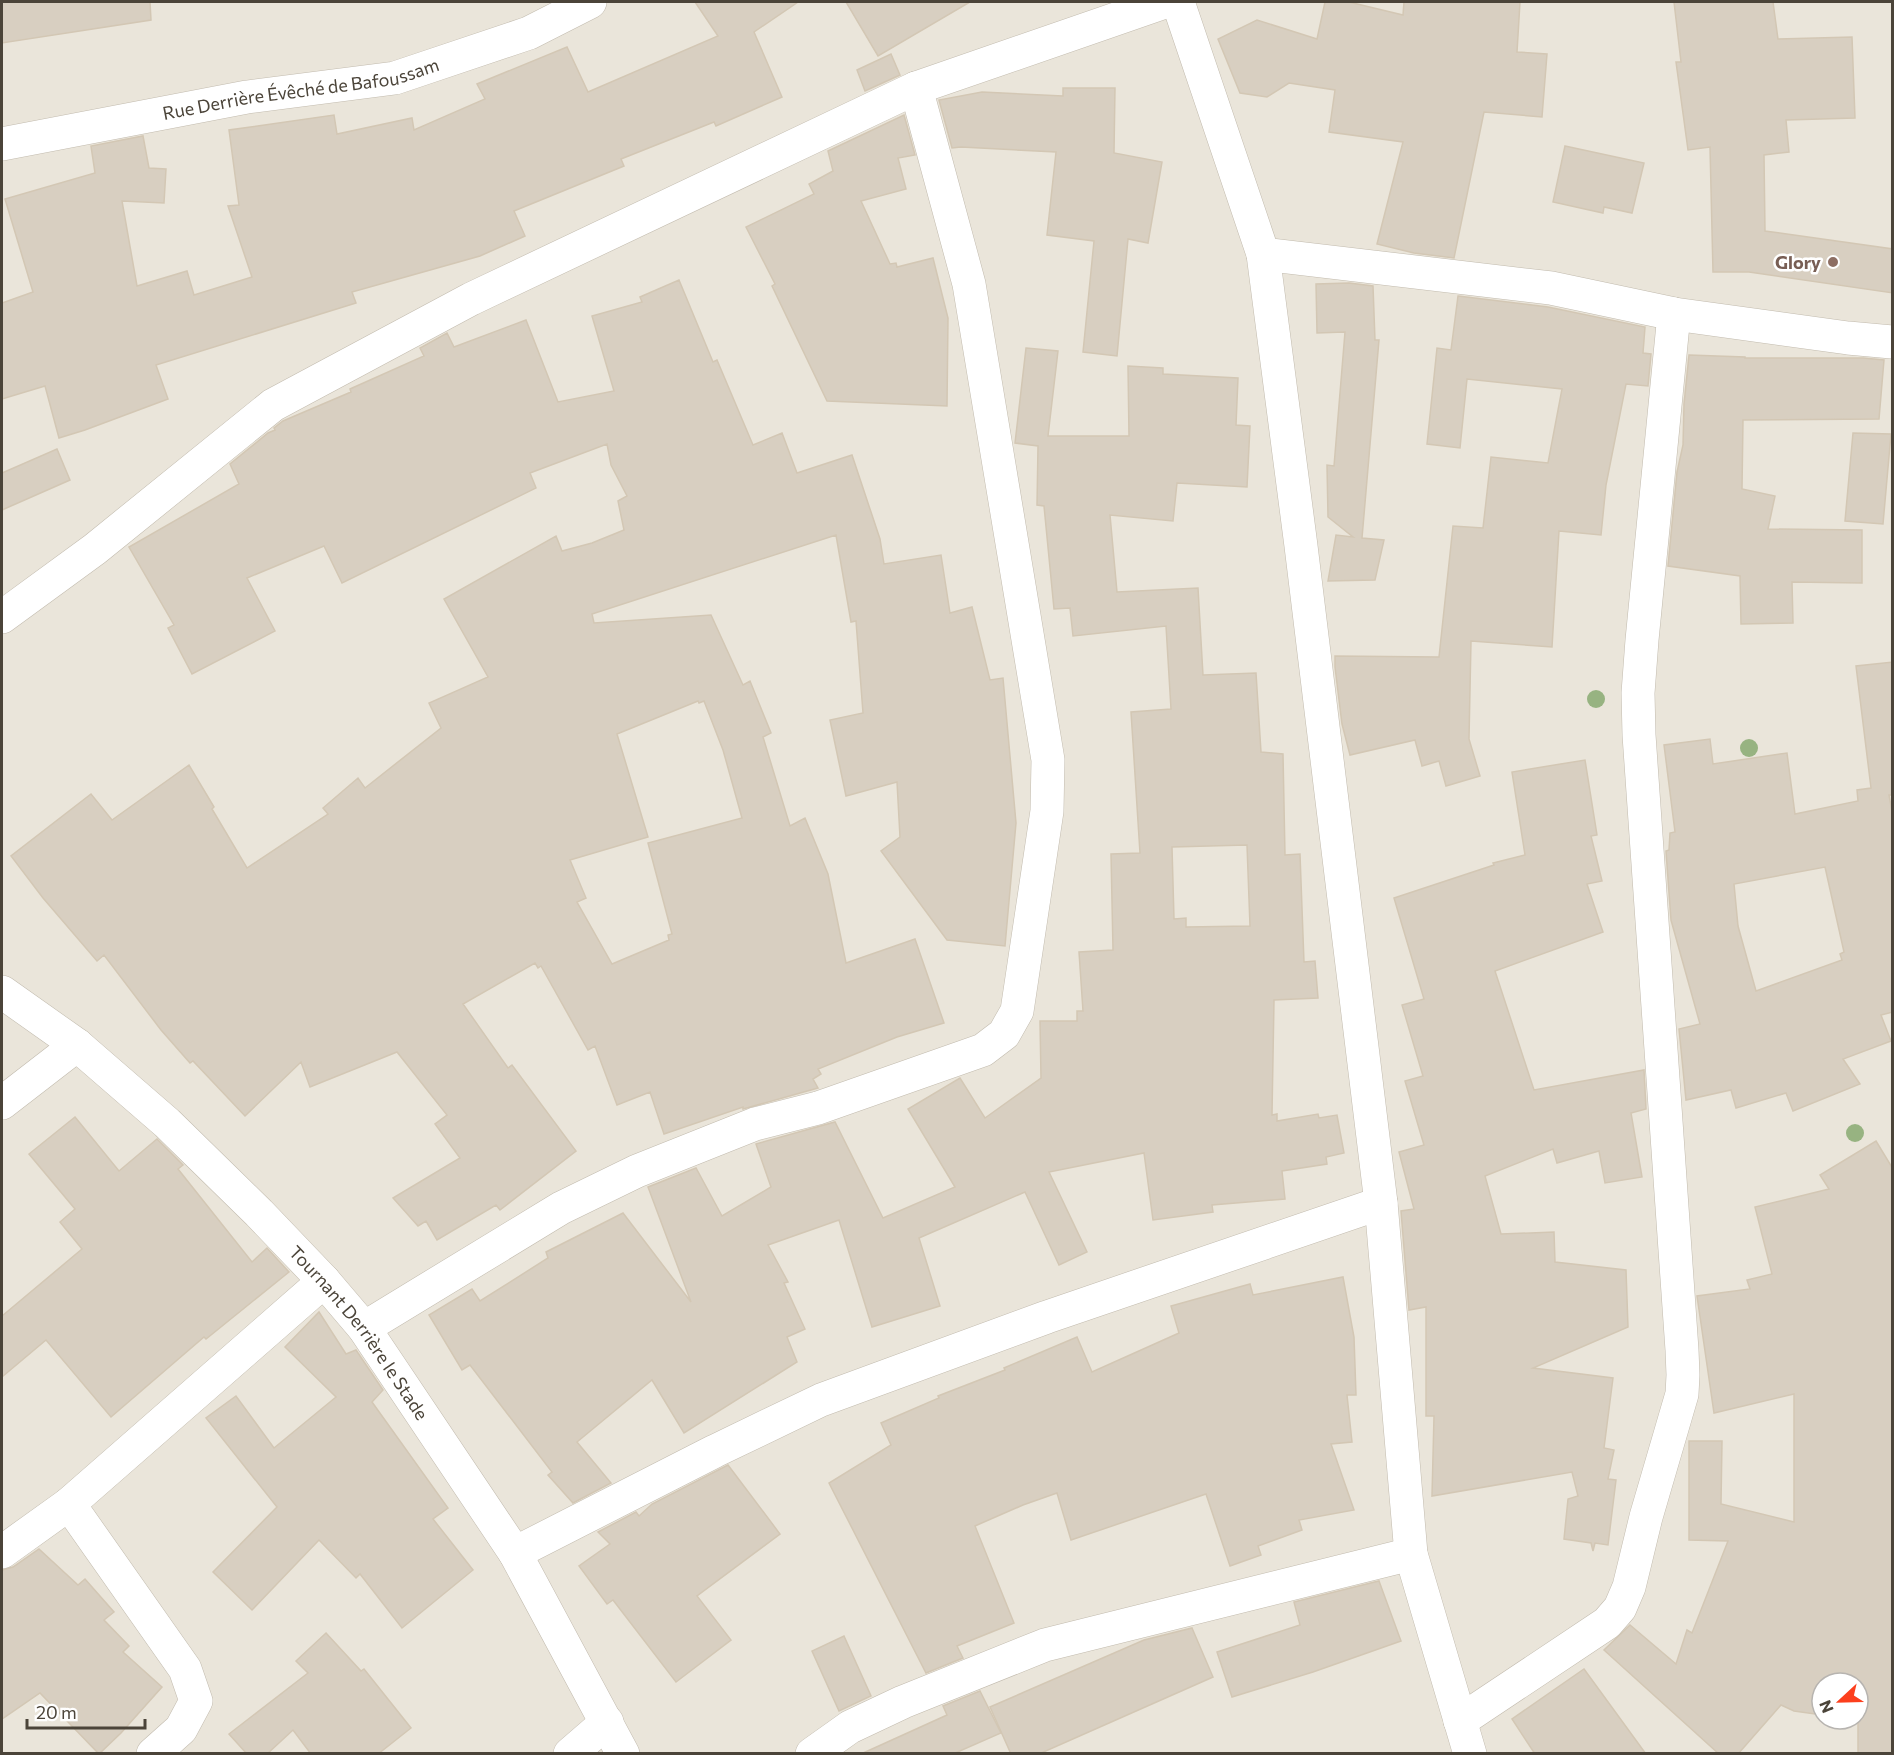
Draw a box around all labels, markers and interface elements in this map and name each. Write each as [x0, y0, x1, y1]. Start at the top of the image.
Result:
street label: Rue Derrière Évêché de Bafoussam [161, 53, 442, 124]
place label: Glory [1775, 251, 1821, 273]
marker: Glory [1826, 255, 1840, 269]
street label: Tournant Derrière le Stade [285, 1241, 433, 1424]
north arrow [1810, 1671, 1870, 1731]
scale bar [27, 1692, 146, 1730]
text: N [1815, 1698, 1837, 1716]
text: 20 m [36, 1701, 77, 1723]

